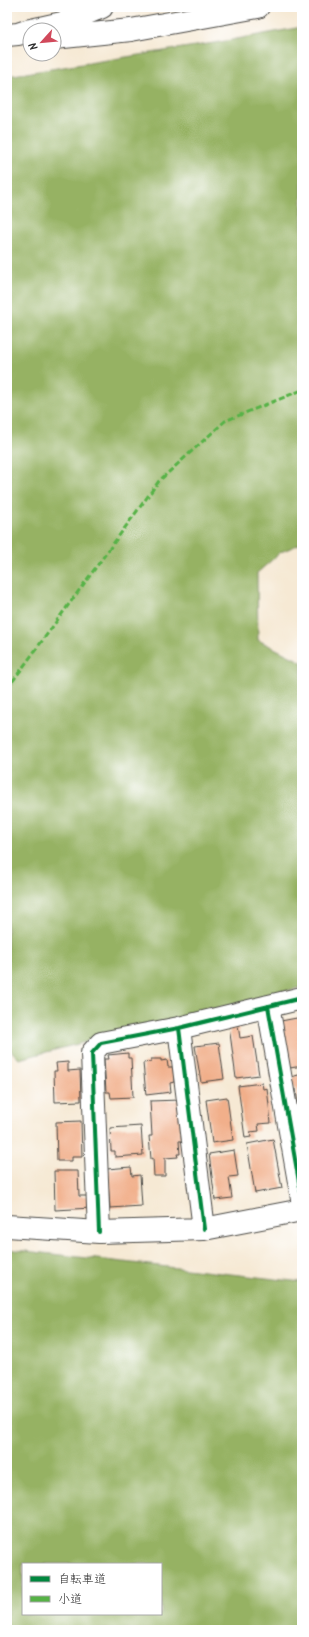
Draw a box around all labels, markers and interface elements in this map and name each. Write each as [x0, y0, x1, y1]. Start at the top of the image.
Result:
north arrow [22, 22, 62, 62]
text: N [24, 39, 44, 53]
legend [22, 1563, 162, 1615]
text: 自転車道 [58, 1570, 106, 1589]
text: 小道 [58, 1590, 82, 1609]

